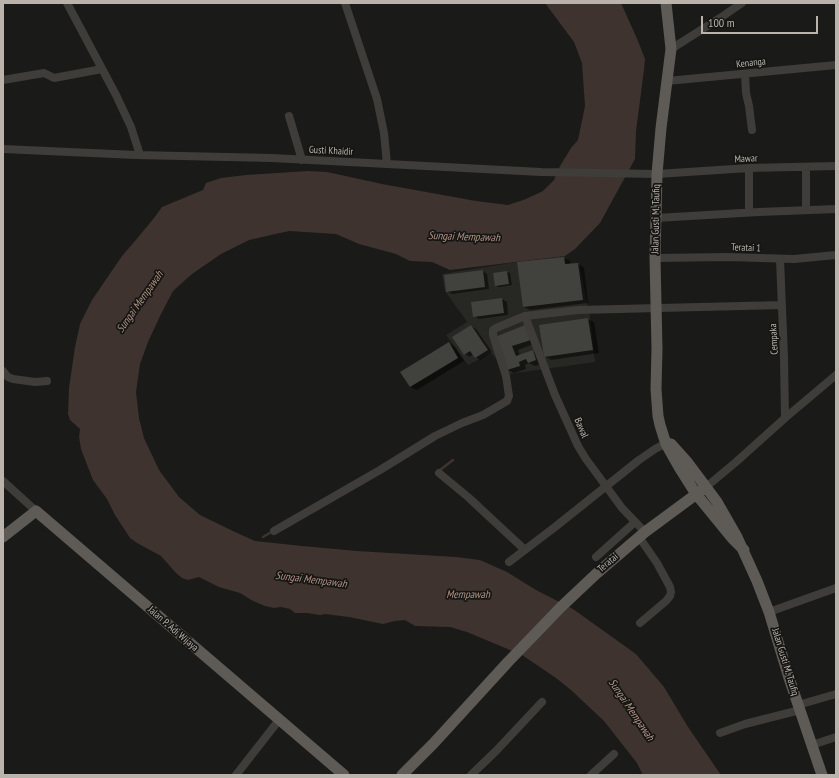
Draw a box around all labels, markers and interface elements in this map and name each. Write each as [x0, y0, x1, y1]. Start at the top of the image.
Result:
scale bar [703, 8, 820, 34]
text: 100 m [708, 15, 735, 30]
street label: Kenanga [736, 55, 766, 71]
street label: Gusti Khaidir [309, 144, 353, 158]
street label: Mawar [734, 152, 758, 166]
street label: Jalan Gusti M. Taufiq [649, 184, 663, 254]
water label: Sungai Mempawah [428, 229, 500, 245]
street label: Teratai 1 [731, 241, 761, 255]
water label: Sungai Mempawah [114, 269, 166, 335]
street label: Cempaka [767, 323, 781, 355]
street label: Bawal [571, 416, 591, 440]
street label: Teratai [595, 551, 621, 575]
water label: Sungai Mempawah [275, 569, 347, 591]
water label: Mempawah [446, 588, 490, 602]
street label: Jalan P. Adi Wijaya [145, 604, 201, 654]
street label: Jalan Gusti M. Taufiq [769, 627, 801, 697]
water label: Sungai Mempawah [605, 677, 657, 743]

